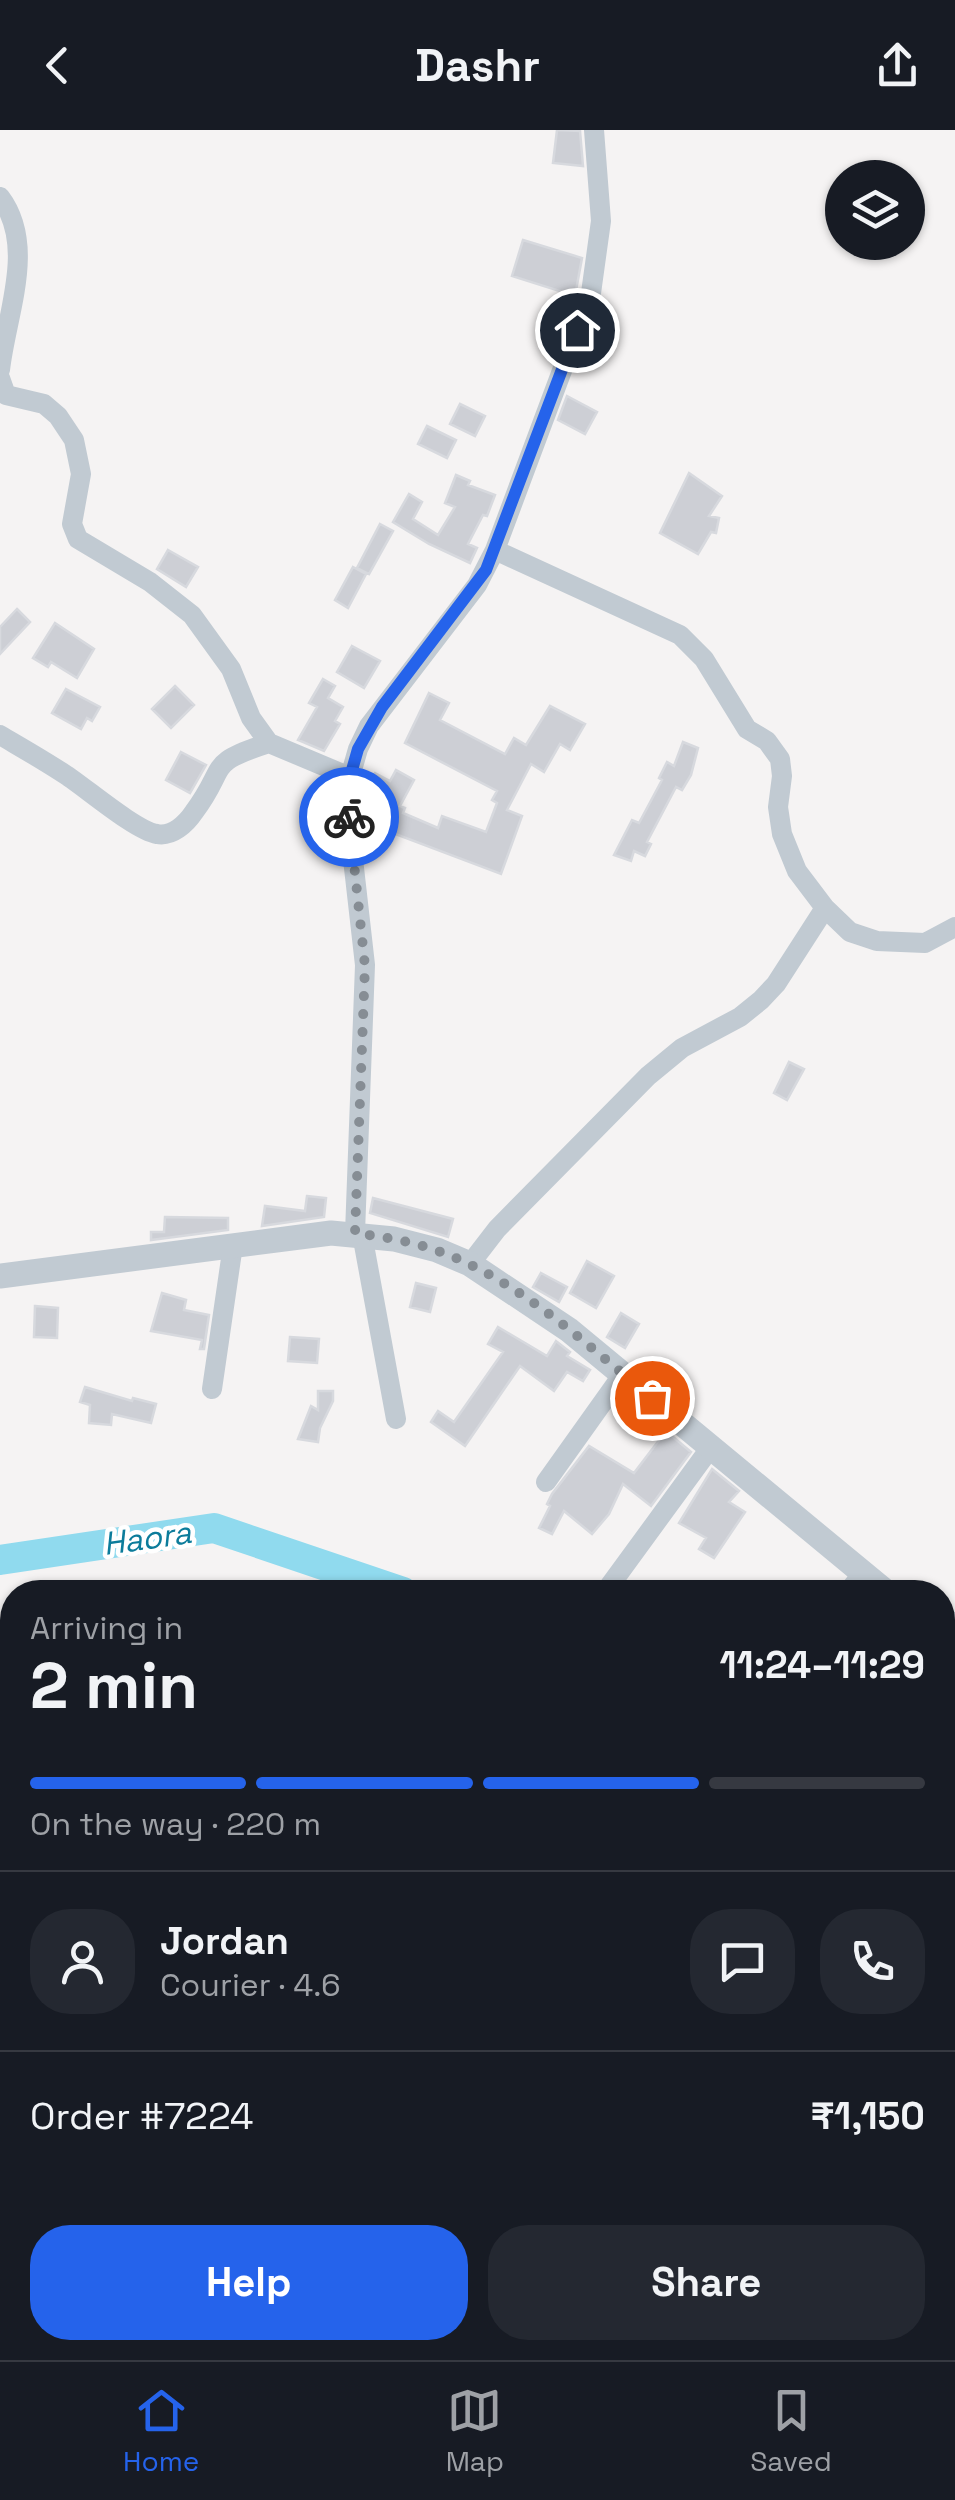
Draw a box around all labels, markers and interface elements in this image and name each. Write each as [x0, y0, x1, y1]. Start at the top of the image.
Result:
text: Dashr [415, 37, 540, 94]
icon: back [30, 38, 85, 93]
icon: share [870, 38, 925, 93]
map controls [825, 160, 925, 260]
button: layers [825, 160, 925, 260]
pin [535, 288, 620, 373]
icon: home [550, 303, 605, 358]
courier [299, 767, 399, 867]
icon: bike [322, 790, 377, 845]
pin [610, 1356, 695, 1441]
icon: bag [625, 1371, 680, 1426]
water label: Haora [100, 1512, 194, 1564]
text: Arriving in [30, 1608, 183, 1648]
text: 11:24–11:29 [719, 1641, 925, 1689]
text: 2 min [30, 1644, 198, 1727]
text: On the way · 220 m [30, 1804, 321, 1844]
button: person [30, 1909, 135, 2014]
button: chat [690, 1909, 795, 2014]
button: phone [820, 1909, 925, 2014]
text: Jordan [160, 1917, 289, 1965]
text: Courier · 4.6 [160, 1965, 341, 2005]
text: Order #7224 [30, 2092, 254, 2140]
text: ₹1,150 [810, 2092, 925, 2140]
button: Help [30, 2225, 468, 2340]
button: Share [488, 2225, 925, 2340]
tab: Home [123, 2383, 199, 2479]
tab: Map [446, 2383, 504, 2479]
tab: Saved [750, 2383, 832, 2479]

